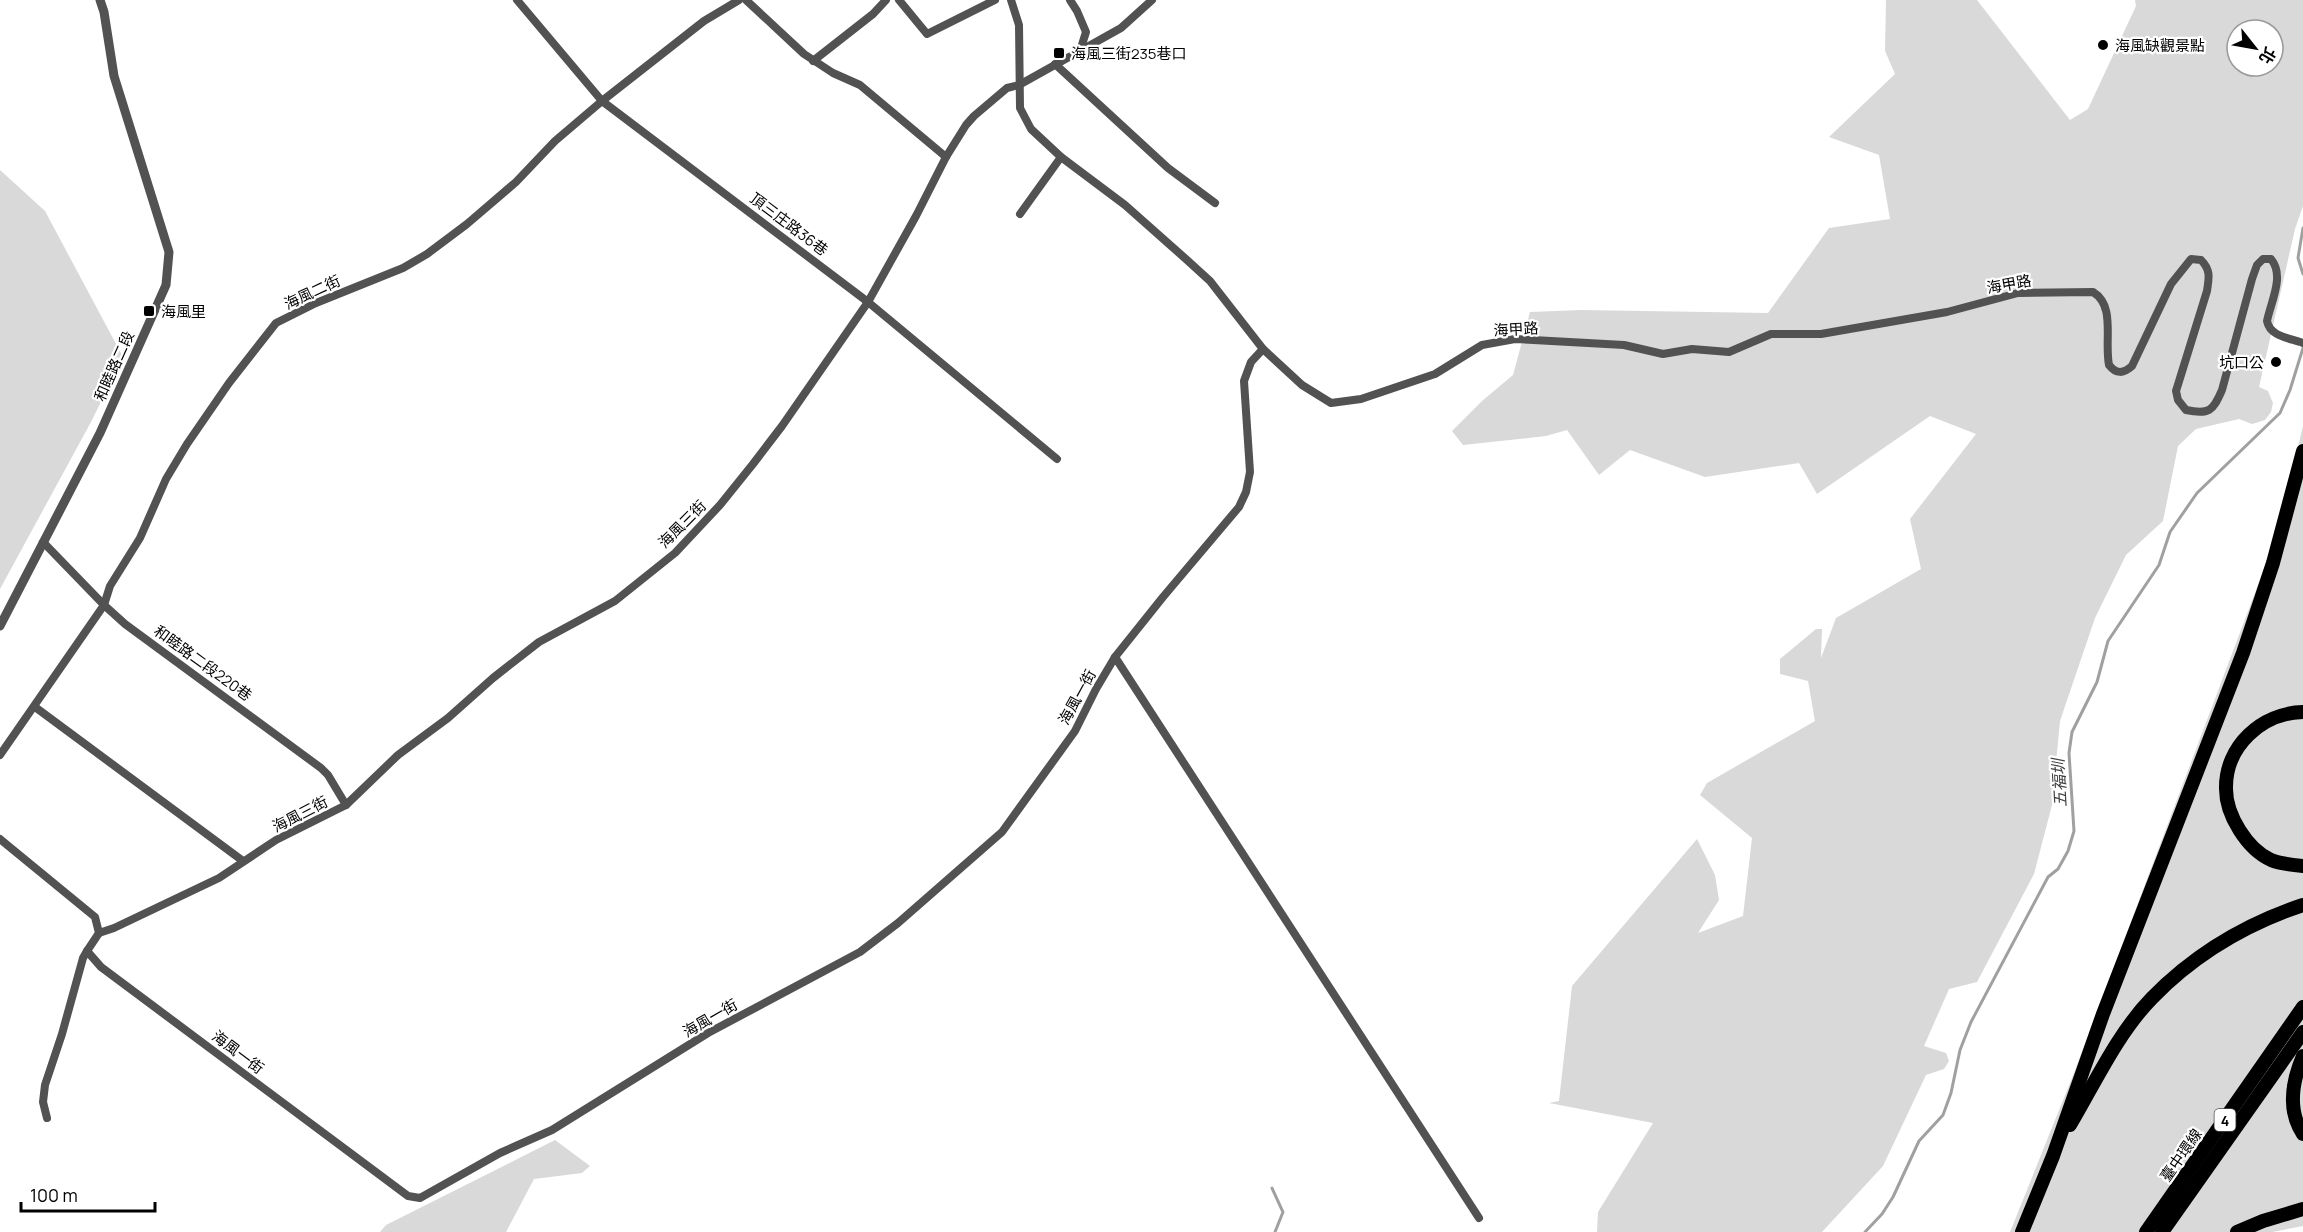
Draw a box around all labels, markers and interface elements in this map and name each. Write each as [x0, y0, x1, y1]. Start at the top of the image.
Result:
north arrow [2225, 18, 2285, 78]
place label: 海風缺觀景點 [2115, 35, 2205, 56]
marker: 海風缺觀景點 [2096, 38, 2110, 52]
place label: 海風三街235巷口 [1071, 43, 1187, 64]
text: 北 [2254, 43, 2281, 68]
marker: 海風三街235巷口 [1052, 46, 1066, 60]
street label: 頂三庄路36巷 [746, 188, 832, 260]
street label: 海風二街 [280, 270, 344, 314]
street label: 海甲路 [1985, 270, 2033, 298]
place label: 海風里 [161, 301, 206, 322]
marker: 海風里 [142, 304, 156, 318]
street label: 海甲路 [1493, 317, 1539, 341]
street label: 和睦路二段 [89, 327, 139, 405]
place label: 坑口公 [2219, 352, 2264, 373]
marker: 坑口公 [2269, 355, 2283, 369]
street label: 海風三街 [653, 495, 711, 553]
street label: 和睦路二段220巷 [150, 620, 256, 706]
street label: 海風一街 [1053, 666, 1101, 728]
water label: 五福圳 [2047, 756, 2071, 808]
street label: 海風三街 [268, 791, 332, 837]
street label: 海風一街 [679, 994, 741, 1042]
street label: 海風一街 [208, 1026, 268, 1078]
road number: 4 [2214, 1109, 2236, 1131]
street label: 臺中環線 [2155, 1124, 2207, 1186]
scale bar [21, 1175, 154, 1213]
text: 100 m [30, 1183, 78, 1207]

